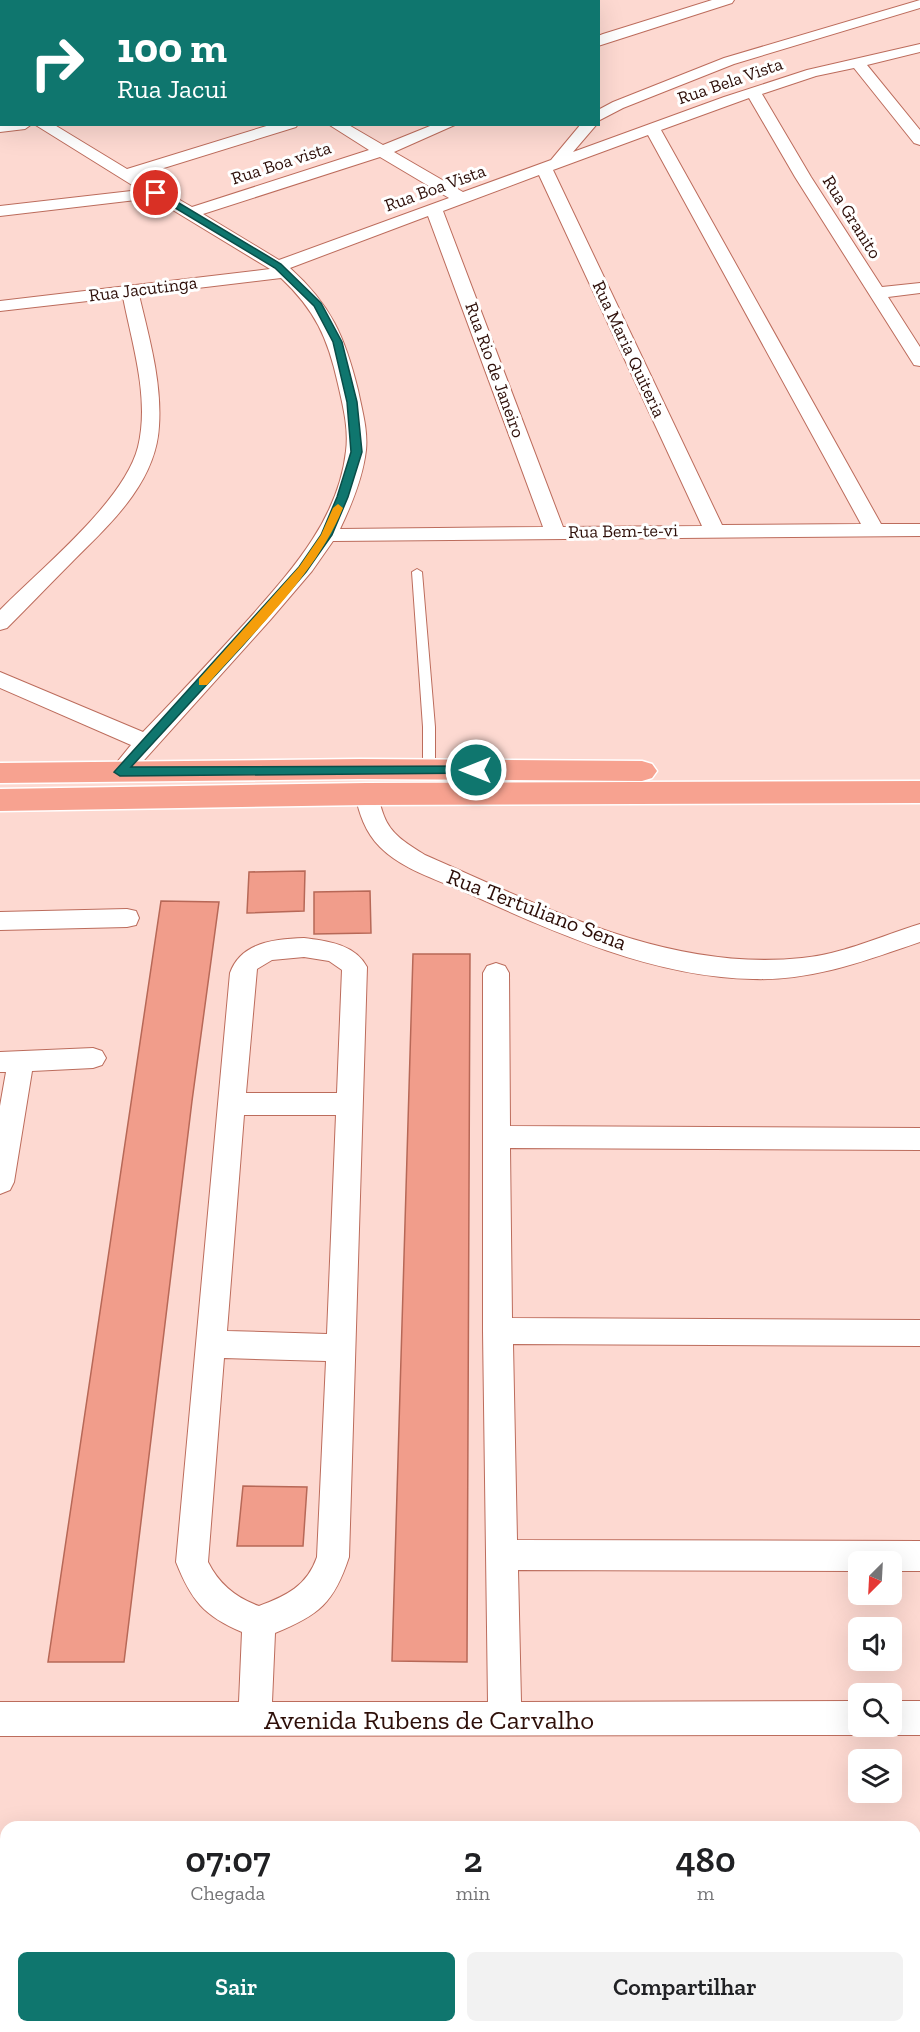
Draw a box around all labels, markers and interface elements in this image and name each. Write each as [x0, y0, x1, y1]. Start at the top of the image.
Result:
text: 100 m [117, 22, 227, 73]
icon: right [18, 24, 96, 102]
street label: Rua Bela Vista [674, 53, 786, 109]
text: Rua Jacui [117, 73, 227, 105]
street label: Rua Boa vista [228, 136, 334, 190]
street label: Rua Boa Vista [382, 159, 489, 216]
pin [130, 167, 181, 218]
street label: Rua Granito [818, 171, 886, 263]
icon: arrive [139, 176, 172, 209]
street label: Rua Jacutinga [88, 271, 199, 307]
street label: Rua Maria Quiteria [588, 277, 670, 421]
street label: Rua Rio de Janeiro [460, 299, 530, 441]
street label: Rua Bem-te-vi [568, 519, 678, 543]
position arrow [444, 738, 508, 802]
street label: Rua Tertuliano Sena [443, 863, 631, 956]
north arrow [848, 1551, 902, 1605]
map controls [848, 1551, 902, 1803]
button: sound [848, 1617, 902, 1671]
button: search [848, 1683, 902, 1737]
street label: Avenida Rubens de Carvalho [264, 1704, 594, 1736]
button: layers [848, 1749, 902, 1803]
text: 07:07 [185, 1838, 270, 1881]
text: 2 [463, 1838, 482, 1881]
text: 480 [675, 1838, 736, 1881]
text: Chegada [190, 1881, 265, 1905]
text: min [456, 1881, 490, 1905]
text: m [697, 1881, 714, 1905]
button: Sair [18, 1952, 455, 2021]
button: Compartilhar [467, 1952, 903, 2021]

